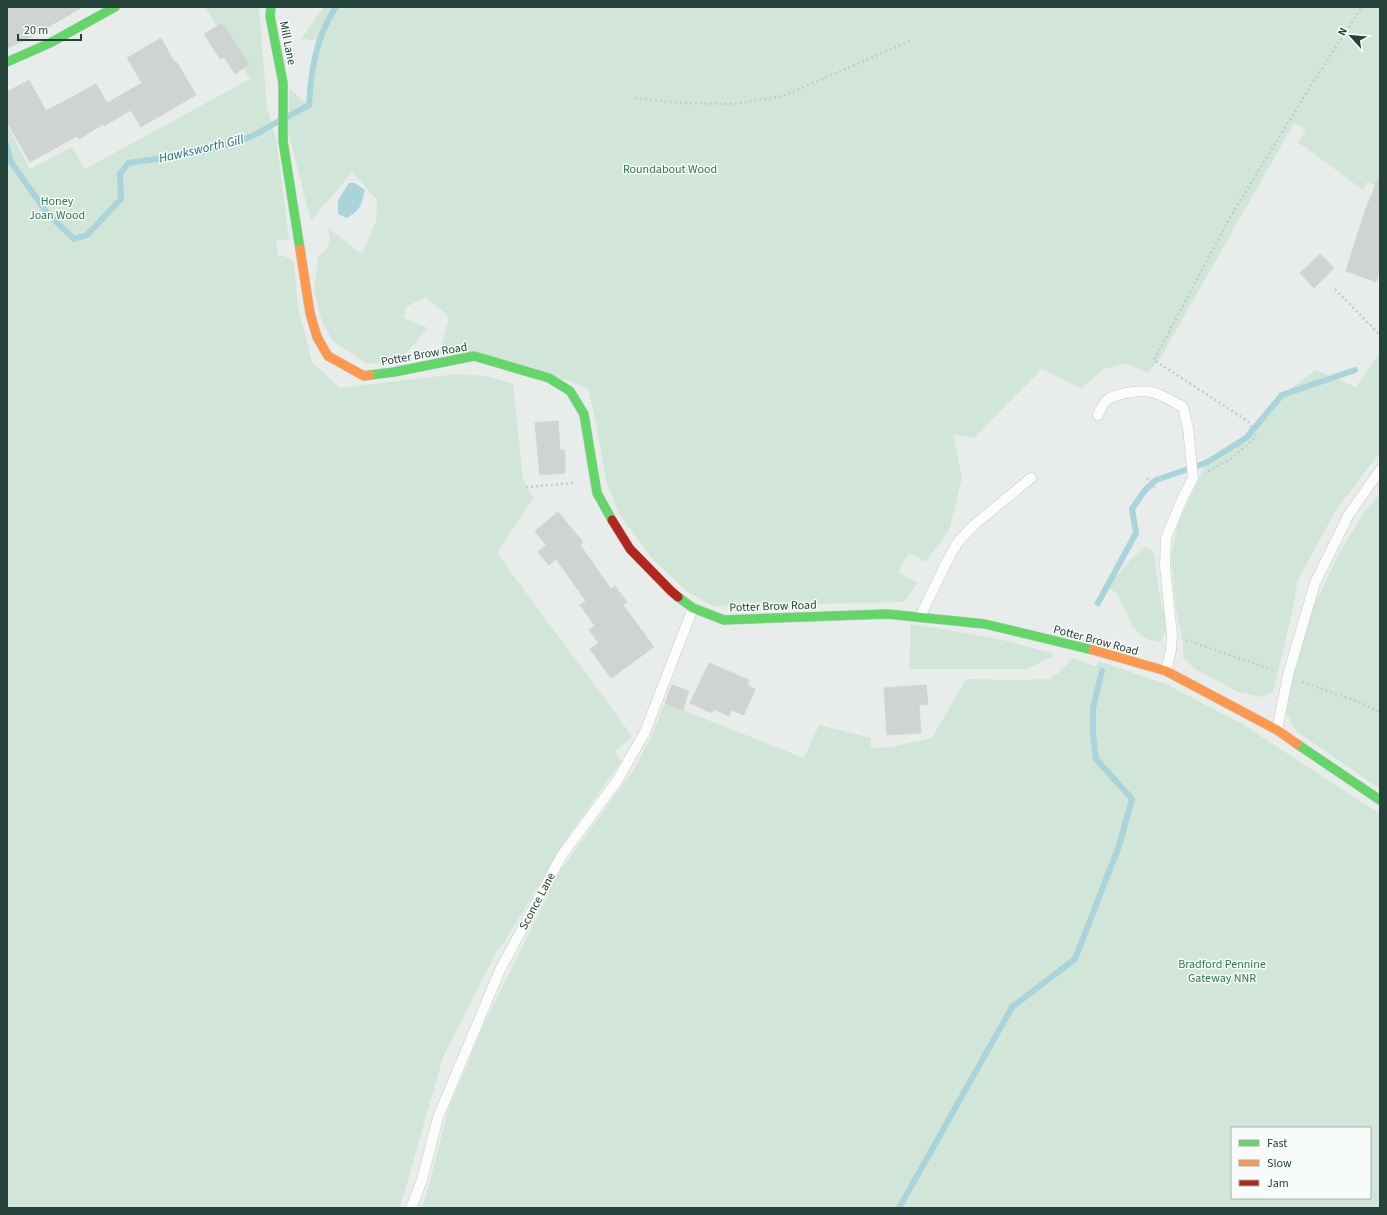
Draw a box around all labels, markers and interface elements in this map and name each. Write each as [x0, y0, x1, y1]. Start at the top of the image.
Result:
scale bar [18, 16, 81, 42]
north arrow [1331, 16, 1371, 56]
street label: Mill Lane [275, 20, 300, 67]
text: 20 m [24, 22, 48, 39]
text: N [1334, 25, 1351, 38]
water label: Hawksworth Gill [157, 130, 246, 167]
park label: Roundabout Wood [623, 161, 717, 178]
park label: Honey Joan Wood [29, 193, 85, 224]
street label: Potter Brow Road [380, 339, 469, 370]
street label: Potter Brow Road [729, 596, 817, 617]
street label: Potter Brow Road [1051, 621, 1140, 660]
street label: Sconce Lane [515, 870, 560, 933]
park label: Bradford Pennine Gateway NNR [1178, 956, 1266, 987]
legend [1231, 1127, 1371, 1199]
text: Fast [1267, 1135, 1287, 1152]
text: Slow [1267, 1155, 1292, 1172]
text: Jam [1267, 1175, 1289, 1192]

